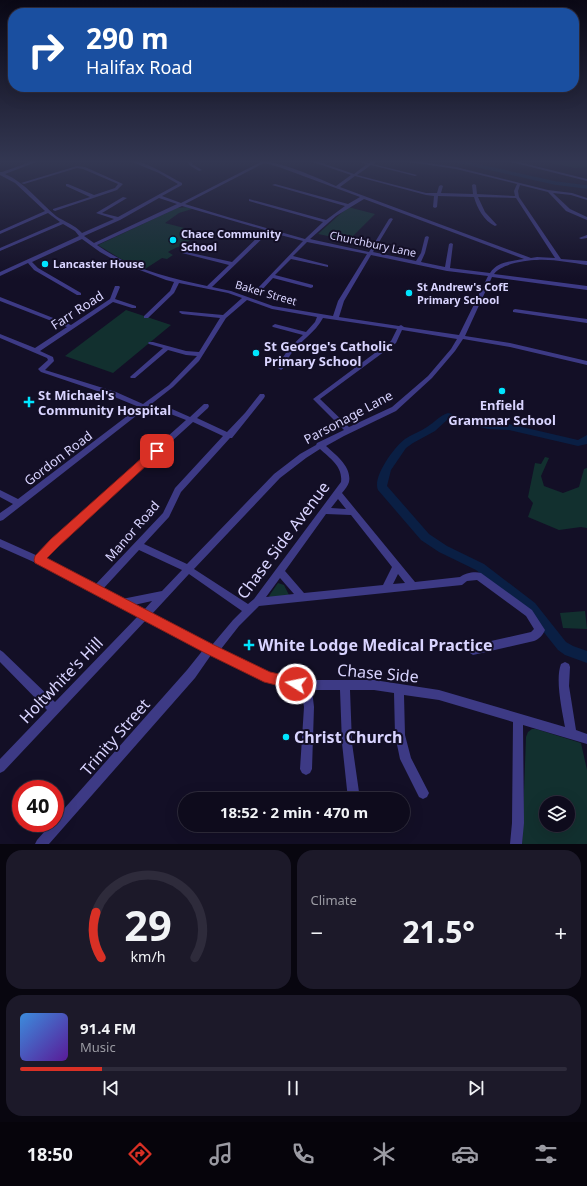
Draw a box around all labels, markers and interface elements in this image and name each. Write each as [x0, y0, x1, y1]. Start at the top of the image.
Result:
text: 290 m [86, 19, 169, 57]
icon: right [20, 24, 72, 76]
text: Halifax Road [86, 55, 192, 79]
place label: Chace Community School [181, 226, 282, 254]
street label: Churchbury Lane [328, 227, 418, 260]
marker: Chace Community School [168, 235, 178, 245]
place label: Lancaster House [53, 256, 145, 271]
marker: Lancaster House [40, 259, 50, 269]
street label: Baker Street [234, 277, 299, 308]
place label: St Andrew's CofE Primary School [417, 279, 509, 307]
street label: Farr Road [47, 286, 107, 334]
marker: St Andrew's CofE Primary School [404, 288, 414, 298]
place label: St George's Catholic Primary School [264, 337, 393, 370]
marker: St George's Catholic Primary School [251, 348, 261, 358]
place label: St Michael's Community Hospital [38, 386, 171, 419]
street label: Parsonage Lane [300, 386, 396, 448]
marker: Enfield Grammar School [497, 386, 507, 396]
marker: St Michael's Community Hospital [23, 396, 35, 408]
place label: Enfield Grammar School [448, 396, 556, 429]
street label: Gordon Road [20, 426, 96, 490]
pin [140, 434, 174, 468]
icon: arrive [146, 440, 168, 462]
street label: Chase Side Avenue [232, 477, 334, 603]
street label: Manor Road [101, 497, 163, 565]
street label: Holtwhite's Hill [14, 632, 108, 728]
place label: White Lodge Medical Practice [258, 634, 493, 656]
marker: White Lodge Medical Practice [243, 639, 255, 651]
street label: Chase Side [336, 658, 420, 688]
position arrow [275, 663, 317, 705]
street label: Trinity Street [75, 694, 155, 780]
place label: Christ Church [294, 726, 402, 748]
marker: Christ Church [281, 732, 291, 742]
speed limit sign: 40 [12, 780, 64, 832]
map controls [539, 796, 575, 832]
button: layers [539, 796, 575, 832]
text: 18:52 · 2 min · 470 m [220, 802, 368, 822]
text: Climate [311, 891, 357, 909]
text: 29 [124, 896, 172, 952]
text: 21.5° [402, 911, 475, 952]
text: − [311, 917, 323, 947]
text: + [554, 917, 567, 947]
text: km/h [131, 946, 166, 965]
text: 91.4 FM [80, 1018, 136, 1038]
text: Music [80, 1038, 116, 1056]
icon: previous [100, 1077, 122, 1099]
icon: pause [282, 1077, 304, 1099]
icon: next [465, 1077, 487, 1099]
icon: directions [126, 1140, 154, 1168]
icon: music [207, 1140, 235, 1168]
icon: phone [289, 1140, 317, 1168]
icon: climate [370, 1140, 398, 1168]
icon: car [451, 1140, 479, 1168]
icon: filters [532, 1140, 560, 1168]
text: 18:50 [27, 1142, 73, 1166]

